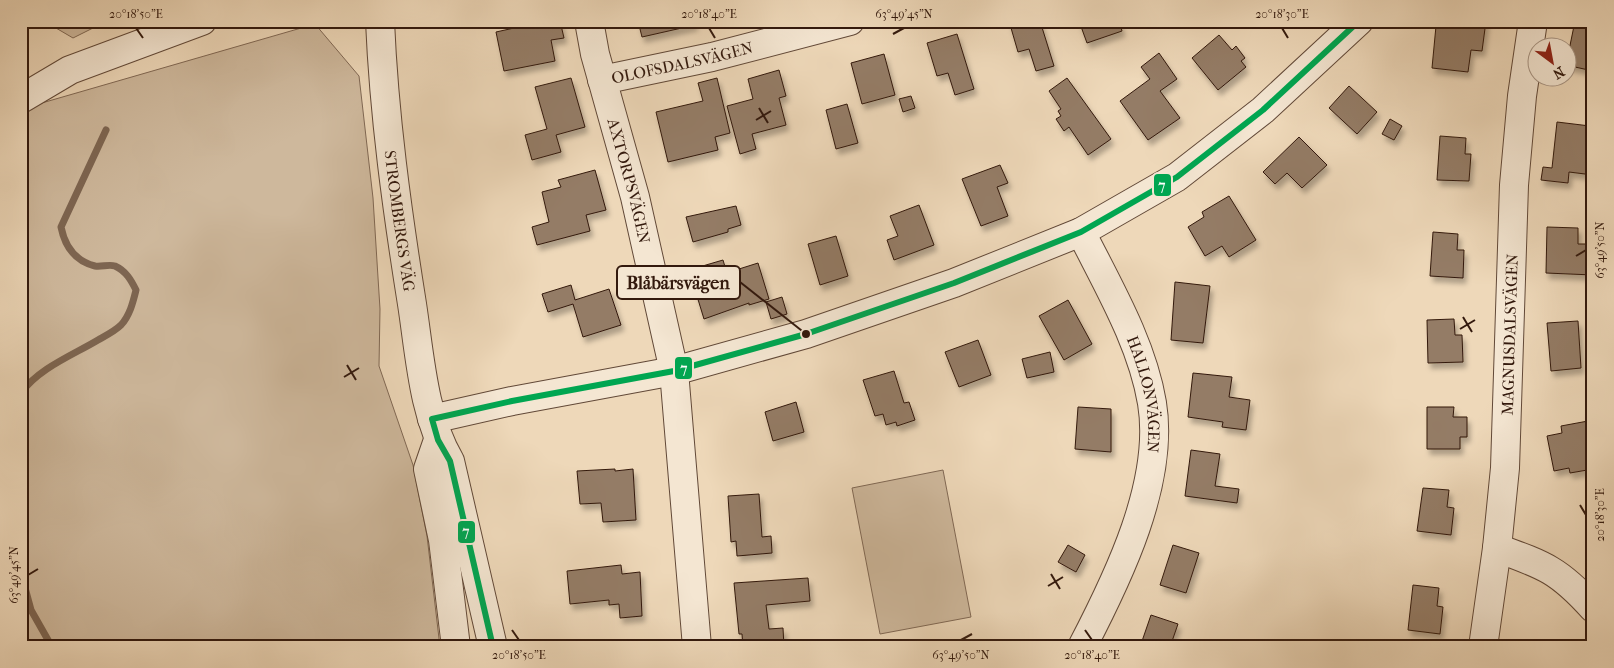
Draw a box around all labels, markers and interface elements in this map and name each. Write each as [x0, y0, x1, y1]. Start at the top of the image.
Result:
text: 20°18'50"E [109, 7, 163, 21]
text: 20°18'40"E [681, 7, 737, 21]
text: 63°49'45"N [875, 7, 933, 21]
text: 20°18'30"E [1255, 7, 1309, 21]
street label: OLOFSDALSVÄGEN [610, 37, 755, 87]
north arrow [1526, 38, 1576, 88]
text: N [1549, 63, 1568, 83]
street label: AXTORPSVÄGEN [604, 115, 655, 245]
street label: STROMBERGS VÄG [381, 149, 419, 293]
line badge: 7 [1153, 173, 1172, 197]
text: 7 [1158, 177, 1166, 194]
text: 63°49'50"N [1593, 221, 1607, 279]
street label: MAGNUSDALSVÄGEN [1497, 253, 1521, 416]
callout: Blåbärsvägen [617, 266, 740, 299]
text: Blåbärsvägen [626, 273, 730, 294]
street label: HALLONVÄGEN [1123, 333, 1164, 453]
line badge: 7 [674, 356, 693, 380]
text: 7 [680, 360, 688, 377]
text: 20°18'30"E [1593, 488, 1607, 542]
line badge: 7 [457, 520, 476, 544]
text: 7 [462, 523, 470, 540]
text: 63°49'45"N [7, 546, 21, 604]
text: 20°18'50"E [492, 648, 546, 662]
text: 63°49'50"N [932, 648, 990, 662]
text: 20°18'40"E [1064, 648, 1120, 662]

